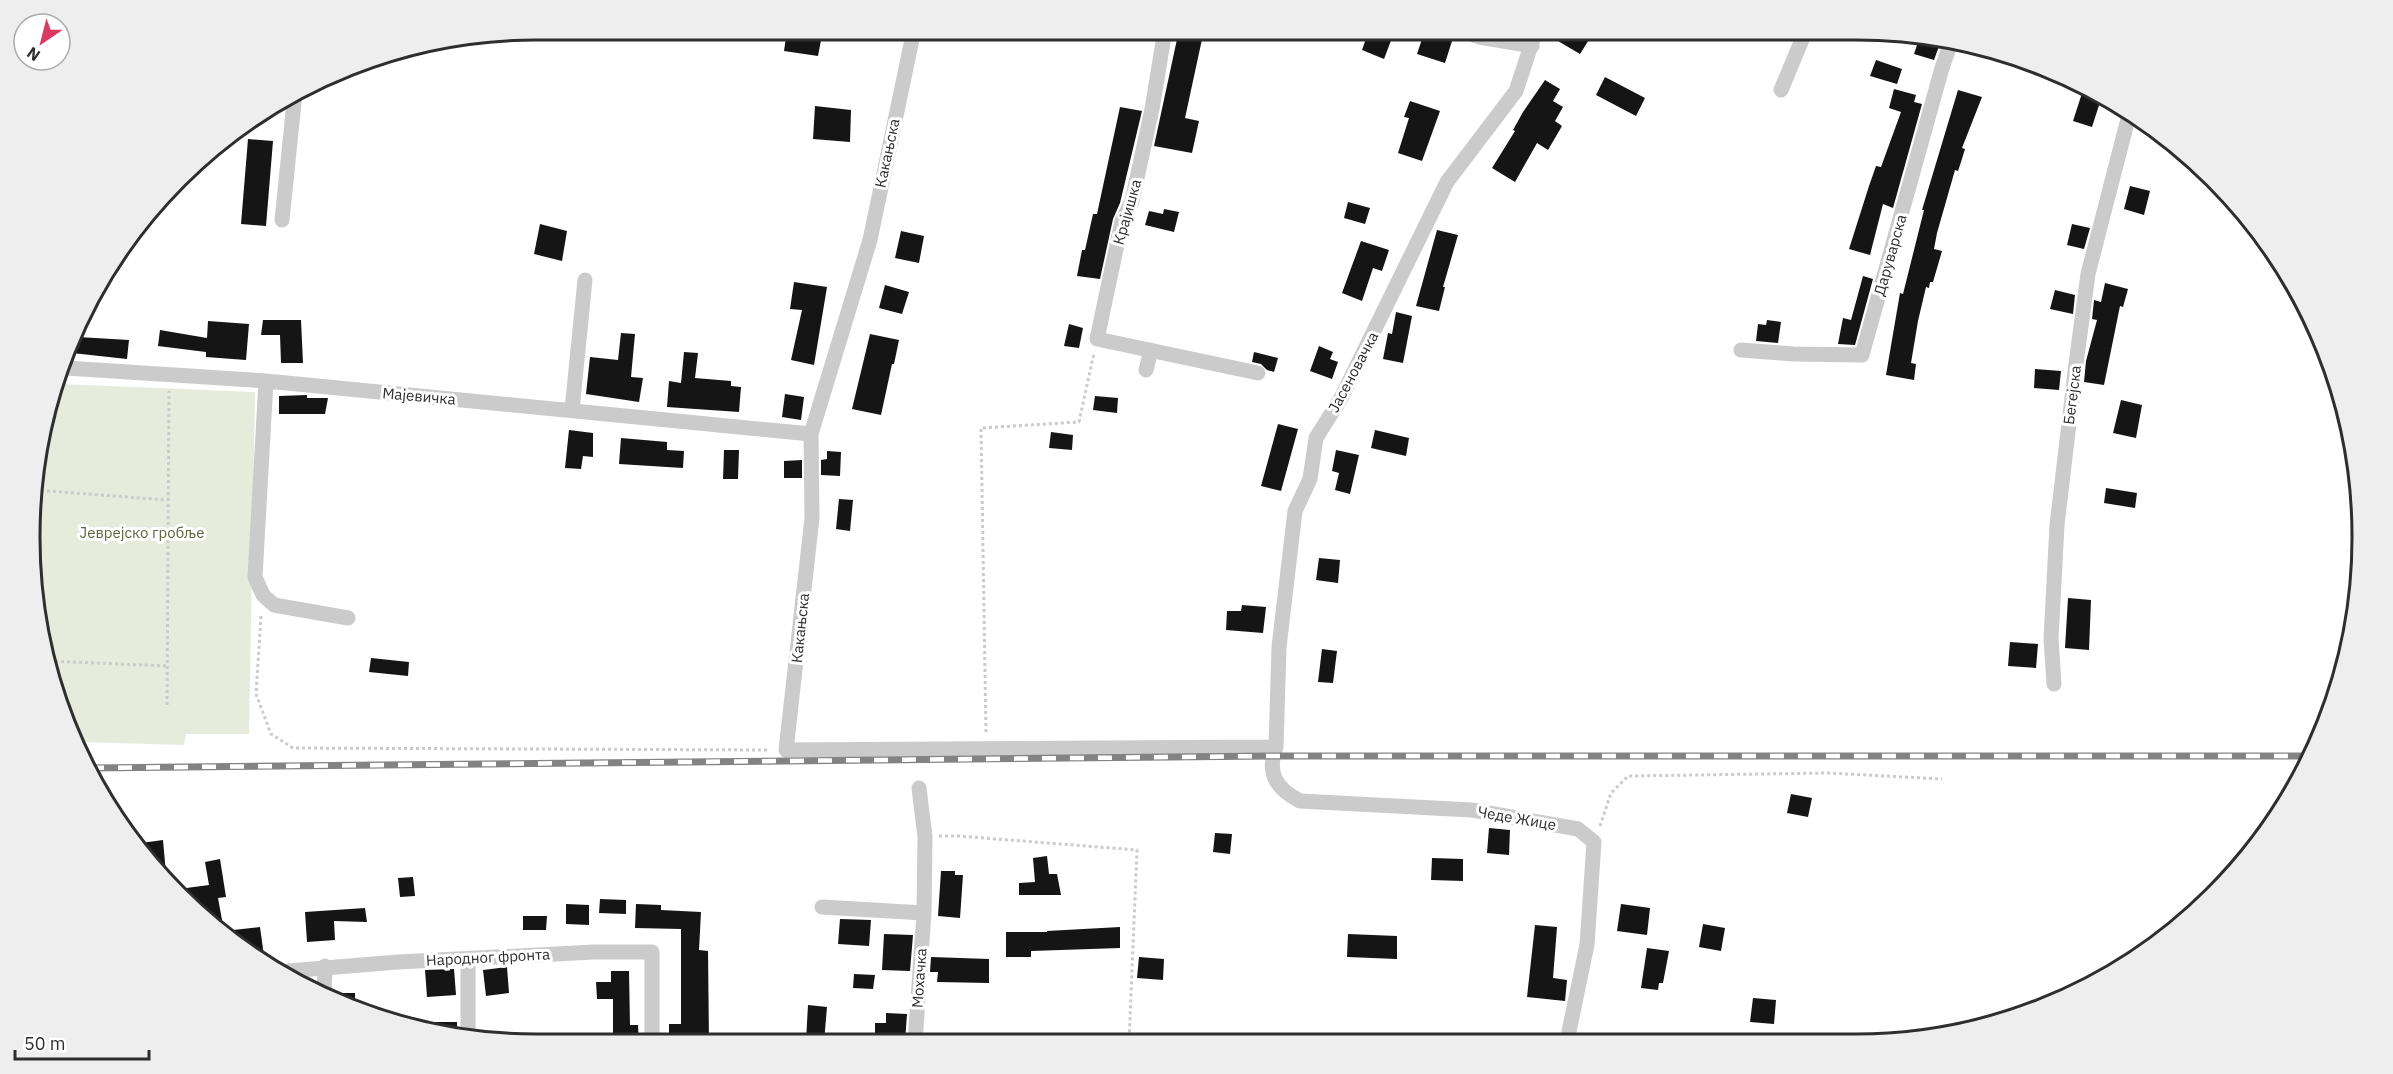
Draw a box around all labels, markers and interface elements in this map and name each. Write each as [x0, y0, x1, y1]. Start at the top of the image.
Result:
north arrow [12, 12, 72, 72]
text: N [23, 43, 44, 66]
street label: Какањска [870, 117, 904, 189]
street label: Крајишка [1109, 177, 1145, 247]
street label: Даруварска [1869, 212, 1911, 298]
street label: Јасеновачка [1324, 328, 1382, 416]
street label: Бегејска [2059, 364, 2085, 426]
street label: Мајевичка [382, 383, 456, 409]
park label: Јеврејско гробље [80, 523, 204, 542]
street label: Какањска [787, 592, 813, 664]
street label: Чеде Жице [1476, 802, 1558, 834]
street label: Народног фронта [426, 944, 550, 970]
street label: Мохачка [907, 947, 931, 1009]
scale bar [15, 1023, 148, 1061]
text: 50 m [24, 1032, 66, 1055]

